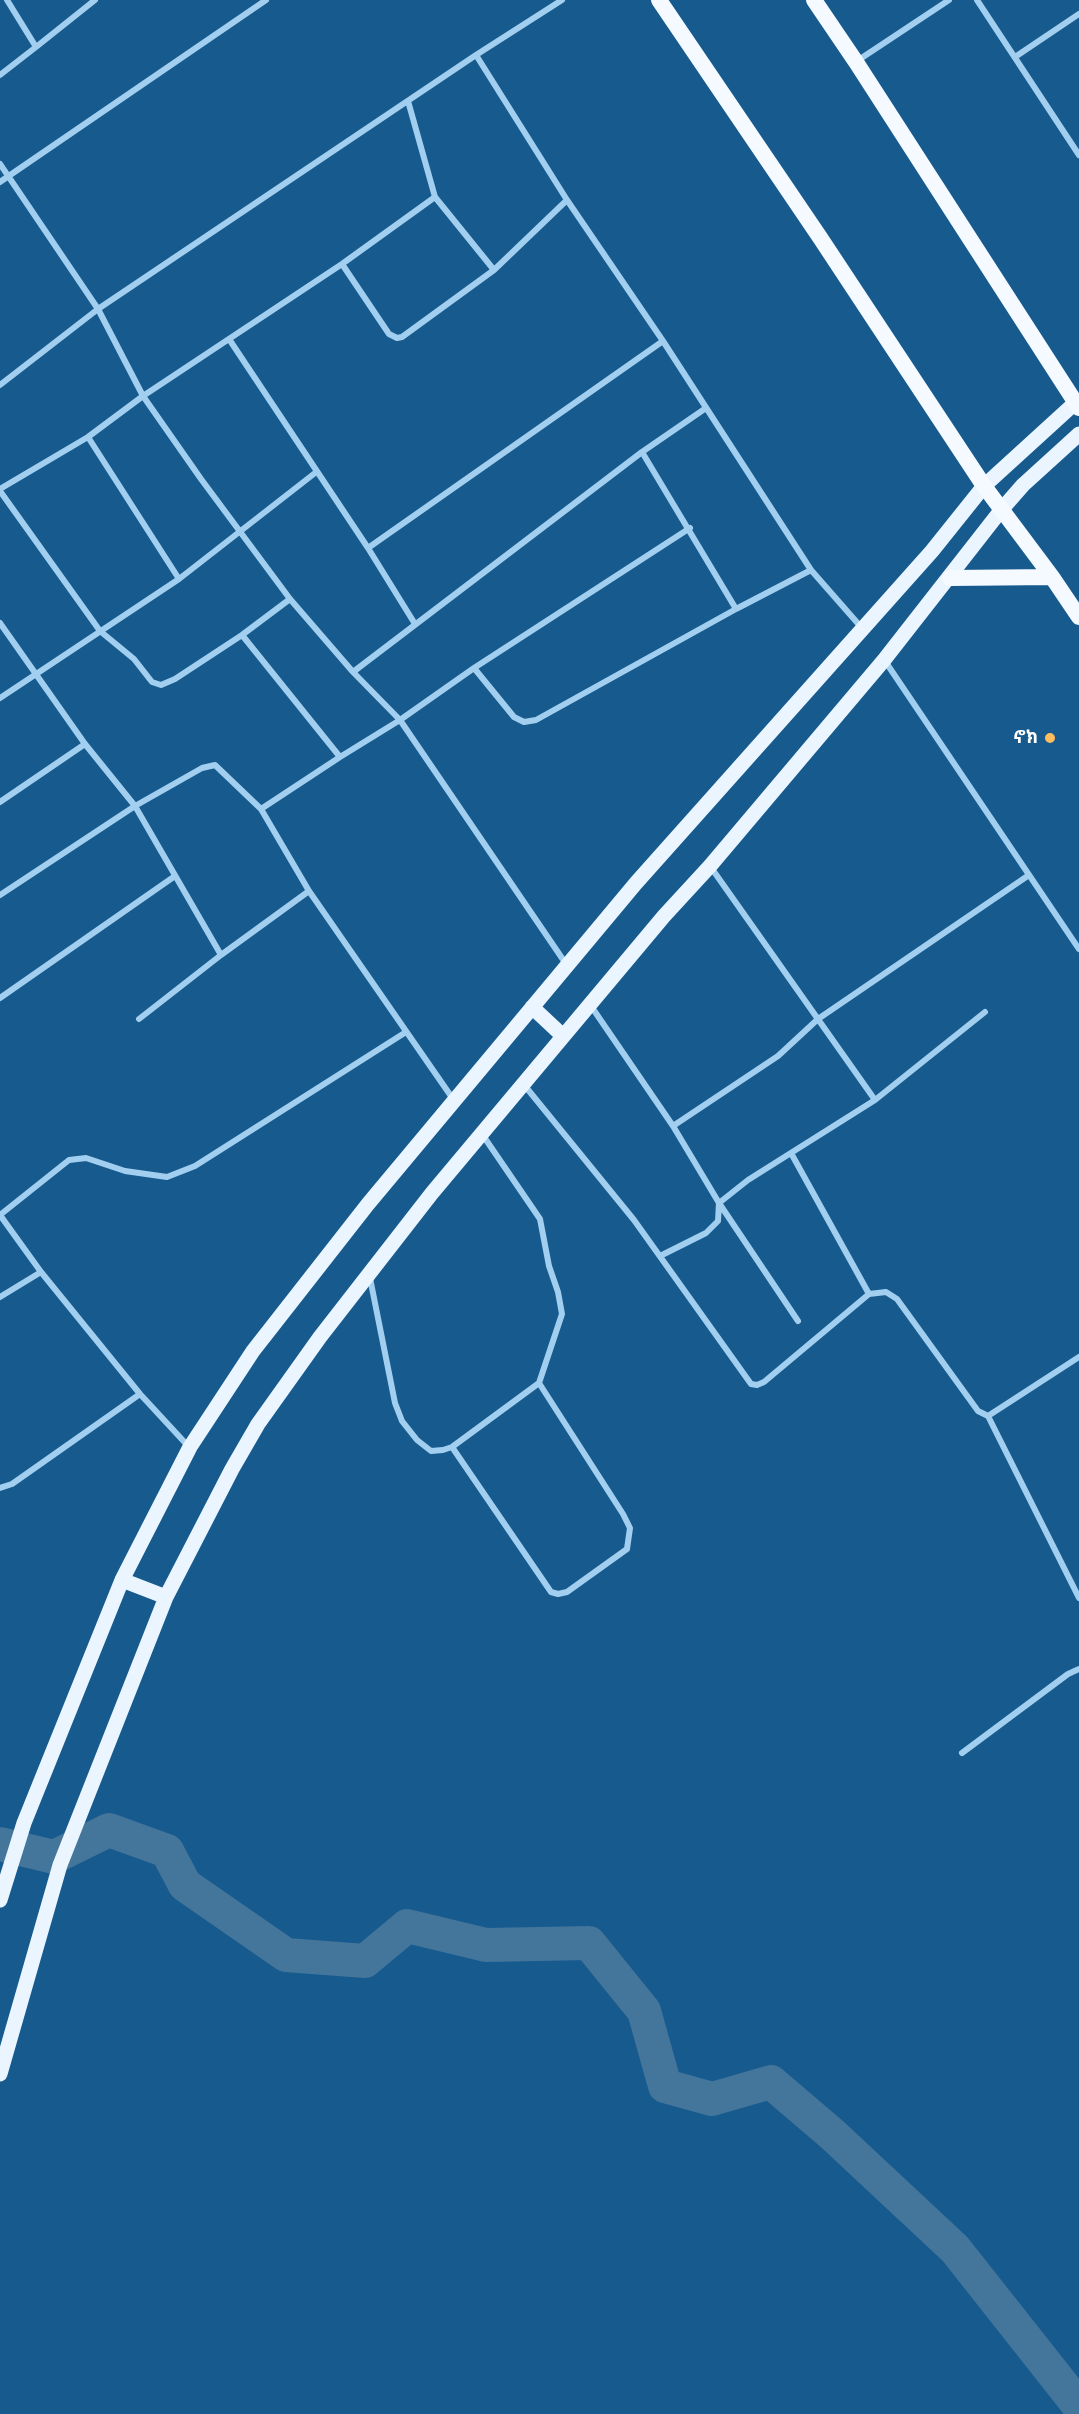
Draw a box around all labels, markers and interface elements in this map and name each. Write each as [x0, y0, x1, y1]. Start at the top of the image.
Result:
place label: ኖክ [1013, 727, 1038, 749]
marker: ኖክ [1043, 731, 1057, 745]

